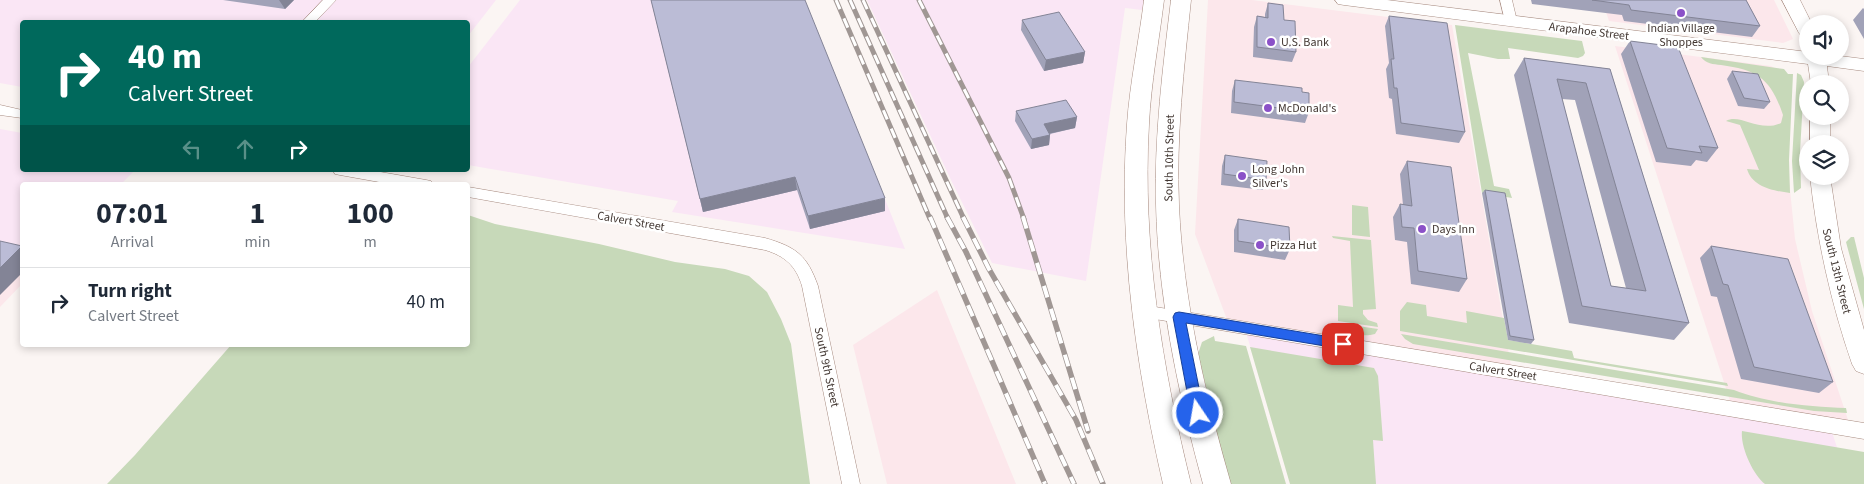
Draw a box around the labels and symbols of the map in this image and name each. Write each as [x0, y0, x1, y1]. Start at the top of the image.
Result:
marker: Indian Village Shoppes [1675, 7, 1687, 19]
street label: Arapahoe Street [1548, 18, 1630, 45]
place label: Indian Village Shoppes [1647, 20, 1715, 51]
place label: U.S. Bank [1281, 34, 1329, 51]
marker: U.S. Bank [1265, 36, 1277, 48]
place label: McDonald's [1278, 100, 1336, 117]
marker: McDonald's [1262, 102, 1274, 114]
street label: South 10th Street [1160, 114, 1179, 202]
place label: Long John Silver's [1252, 161, 1305, 192]
marker: Long John Silver's [1236, 170, 1248, 182]
street label: Calvert Street [596, 207, 666, 236]
place label: Days Inn [1432, 221, 1475, 238]
marker: Days Inn [1416, 223, 1428, 235]
street label: South 13th Street [1818, 227, 1855, 316]
place label: Pizza Hut [1270, 237, 1317, 254]
marker: Pizza Hut [1254, 239, 1266, 251]
pin [1322, 323, 1364, 365]
street label: South 9th Street [810, 326, 843, 409]
street label: Calvert Street [1468, 358, 1538, 385]
position arrow [1171, 386, 1223, 438]

